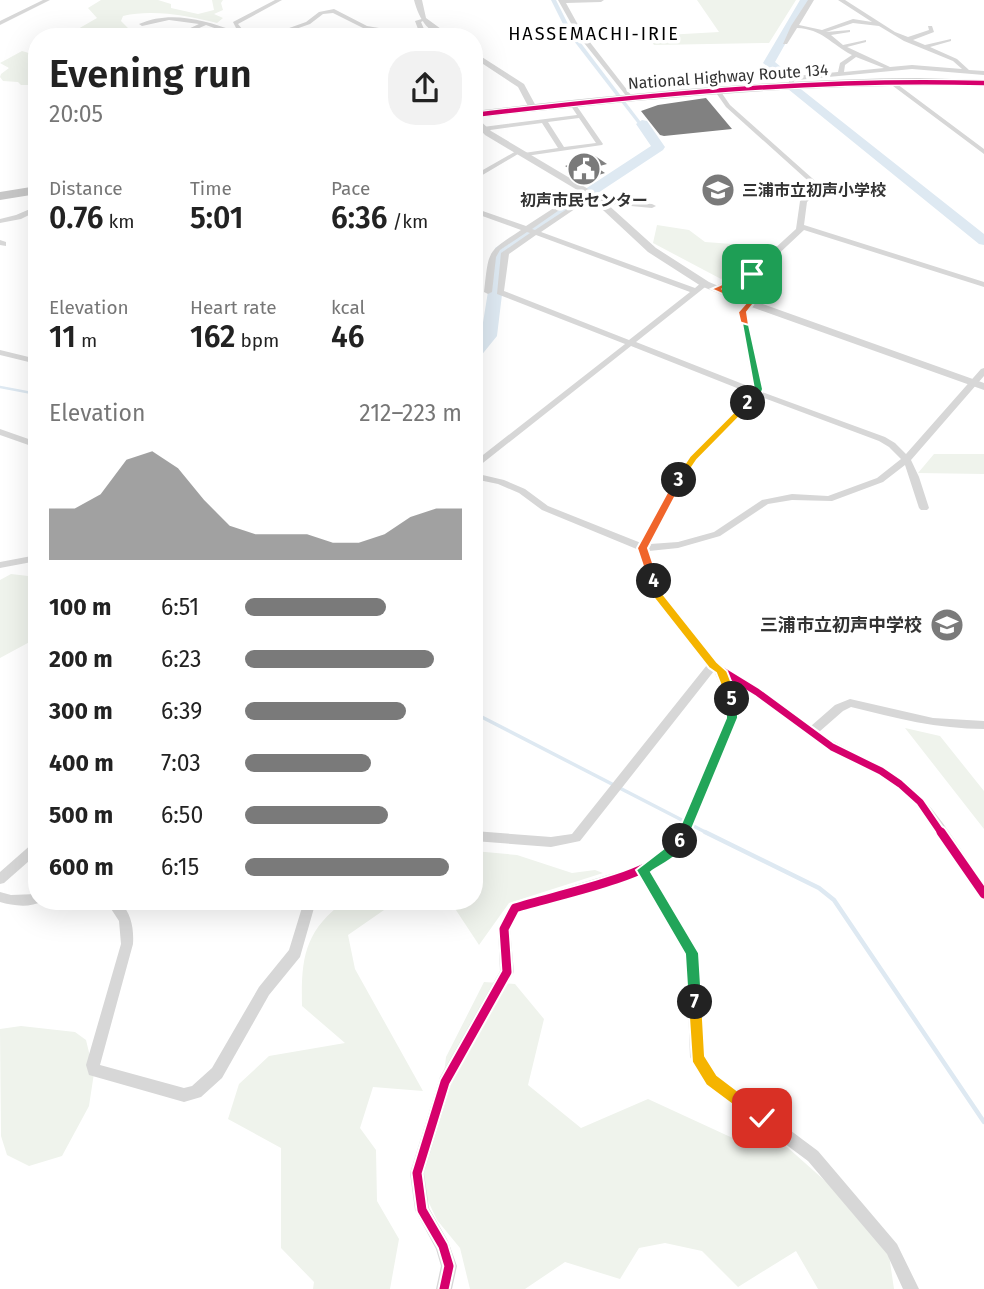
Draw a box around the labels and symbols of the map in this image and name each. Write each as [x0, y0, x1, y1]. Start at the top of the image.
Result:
district label: HASSEMACHI-IRIE [508, 23, 680, 45]
street label: National Highway Route 134 [627, 60, 829, 93]
public building icon: 初声市民センター [565, 150, 603, 188]
school or university icon: 三浦市立初声小学校 [699, 171, 737, 209]
place label: 三浦市立初声小学校 [742, 181, 886, 200]
place label: 初声市民センター [520, 191, 648, 210]
pin [722, 244, 782, 304]
pin: 2 [730, 386, 766, 420]
pin: 3 [662, 462, 696, 498]
pin: 4 [636, 564, 672, 598]
school or university icon: 三浦市立初声中学校 [928, 606, 966, 644]
place label: 三浦市立初声中学校 [760, 614, 922, 636]
pin: 5 [714, 682, 750, 716]
pin: 6 [662, 824, 698, 858]
pin: 7 [678, 984, 712, 1020]
pin [732, 1088, 792, 1148]

